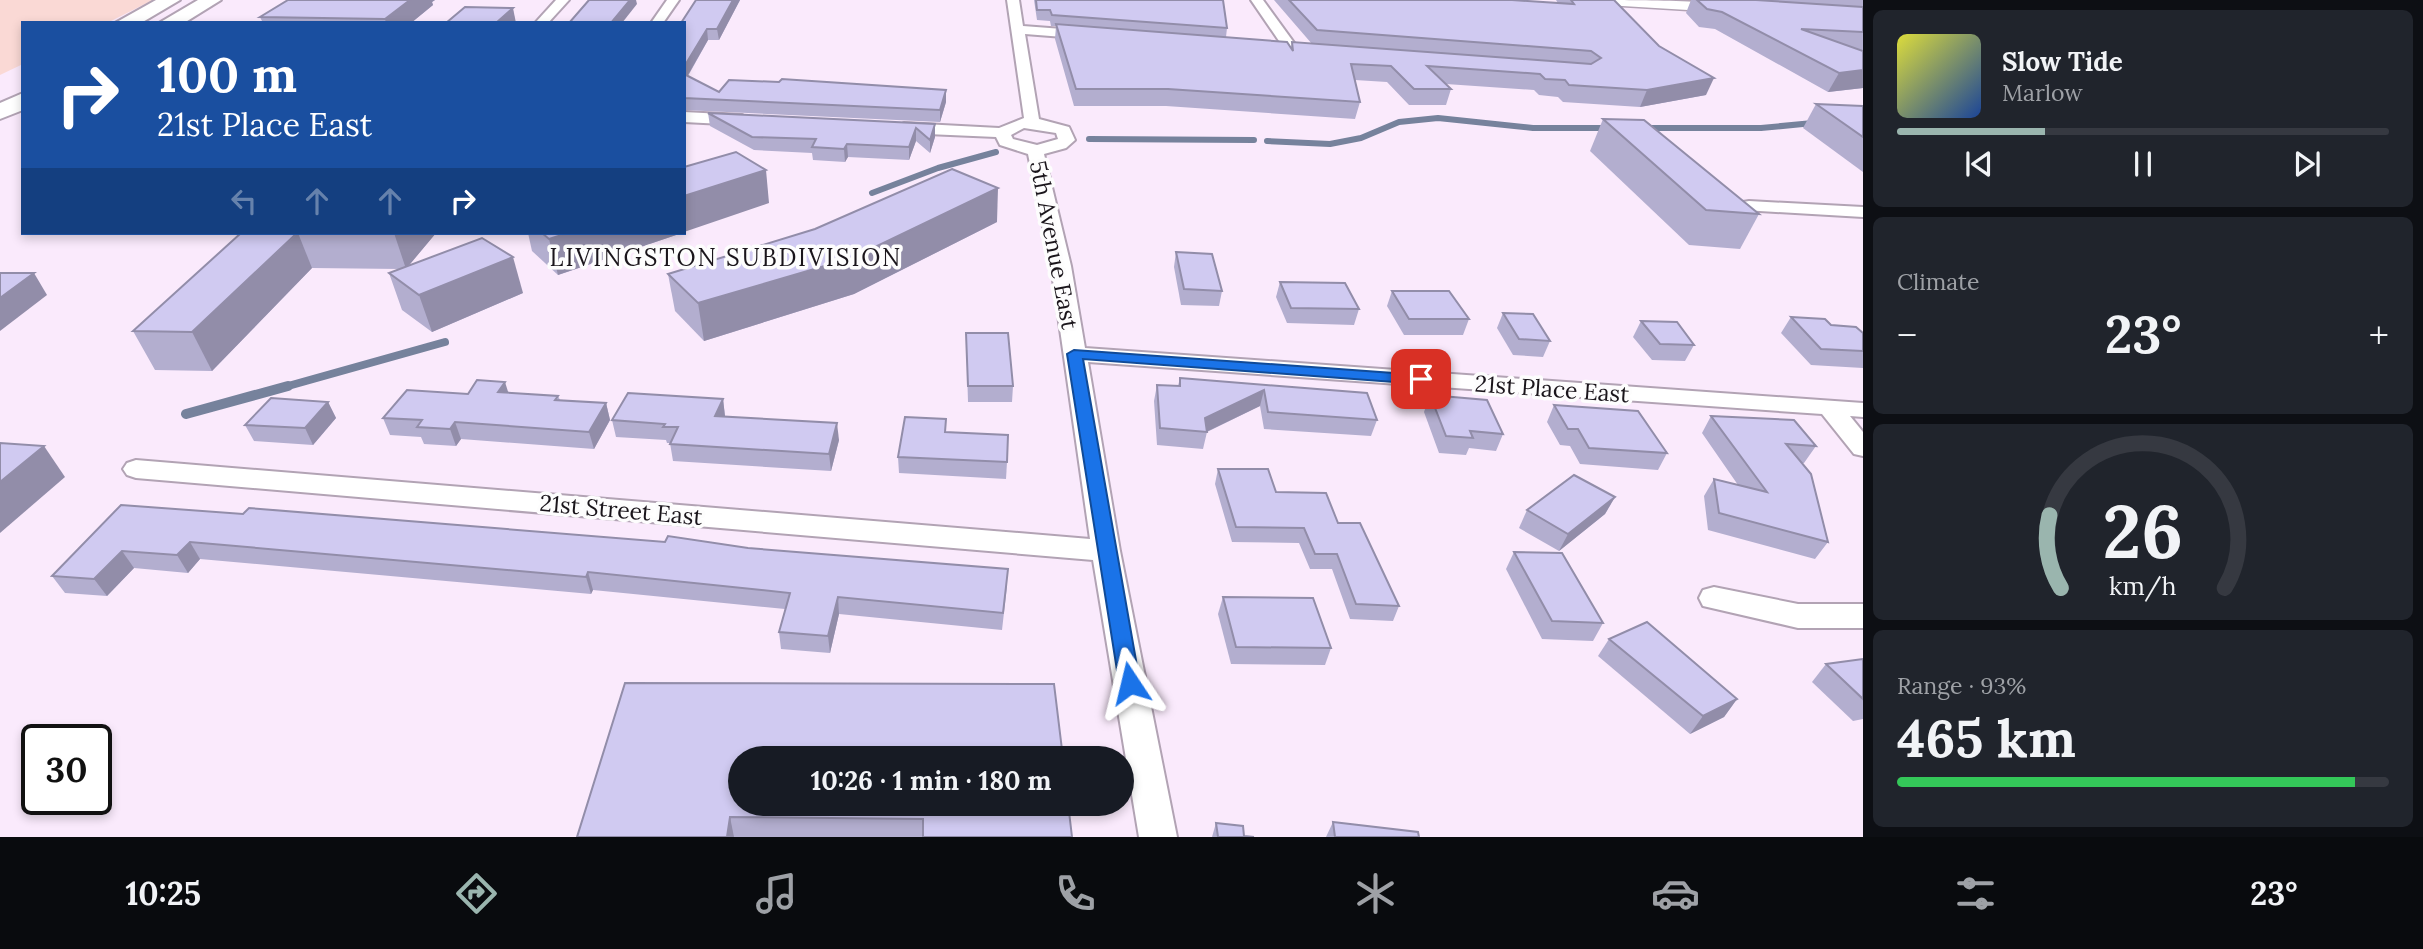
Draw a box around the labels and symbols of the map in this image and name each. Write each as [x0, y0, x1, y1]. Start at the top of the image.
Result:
street label: 5th Avenue East [1024, 158, 1085, 332]
district label: LIVINGSTON SUBDIVISION [550, 242, 902, 273]
pin [1391, 349, 1451, 409]
street label: 21st Place East [1474, 369, 1630, 408]
street label: 21st Street East [538, 488, 704, 531]
position arrow [1093, 646, 1167, 720]
speed limit sign: 30 [21, 724, 112, 815]

